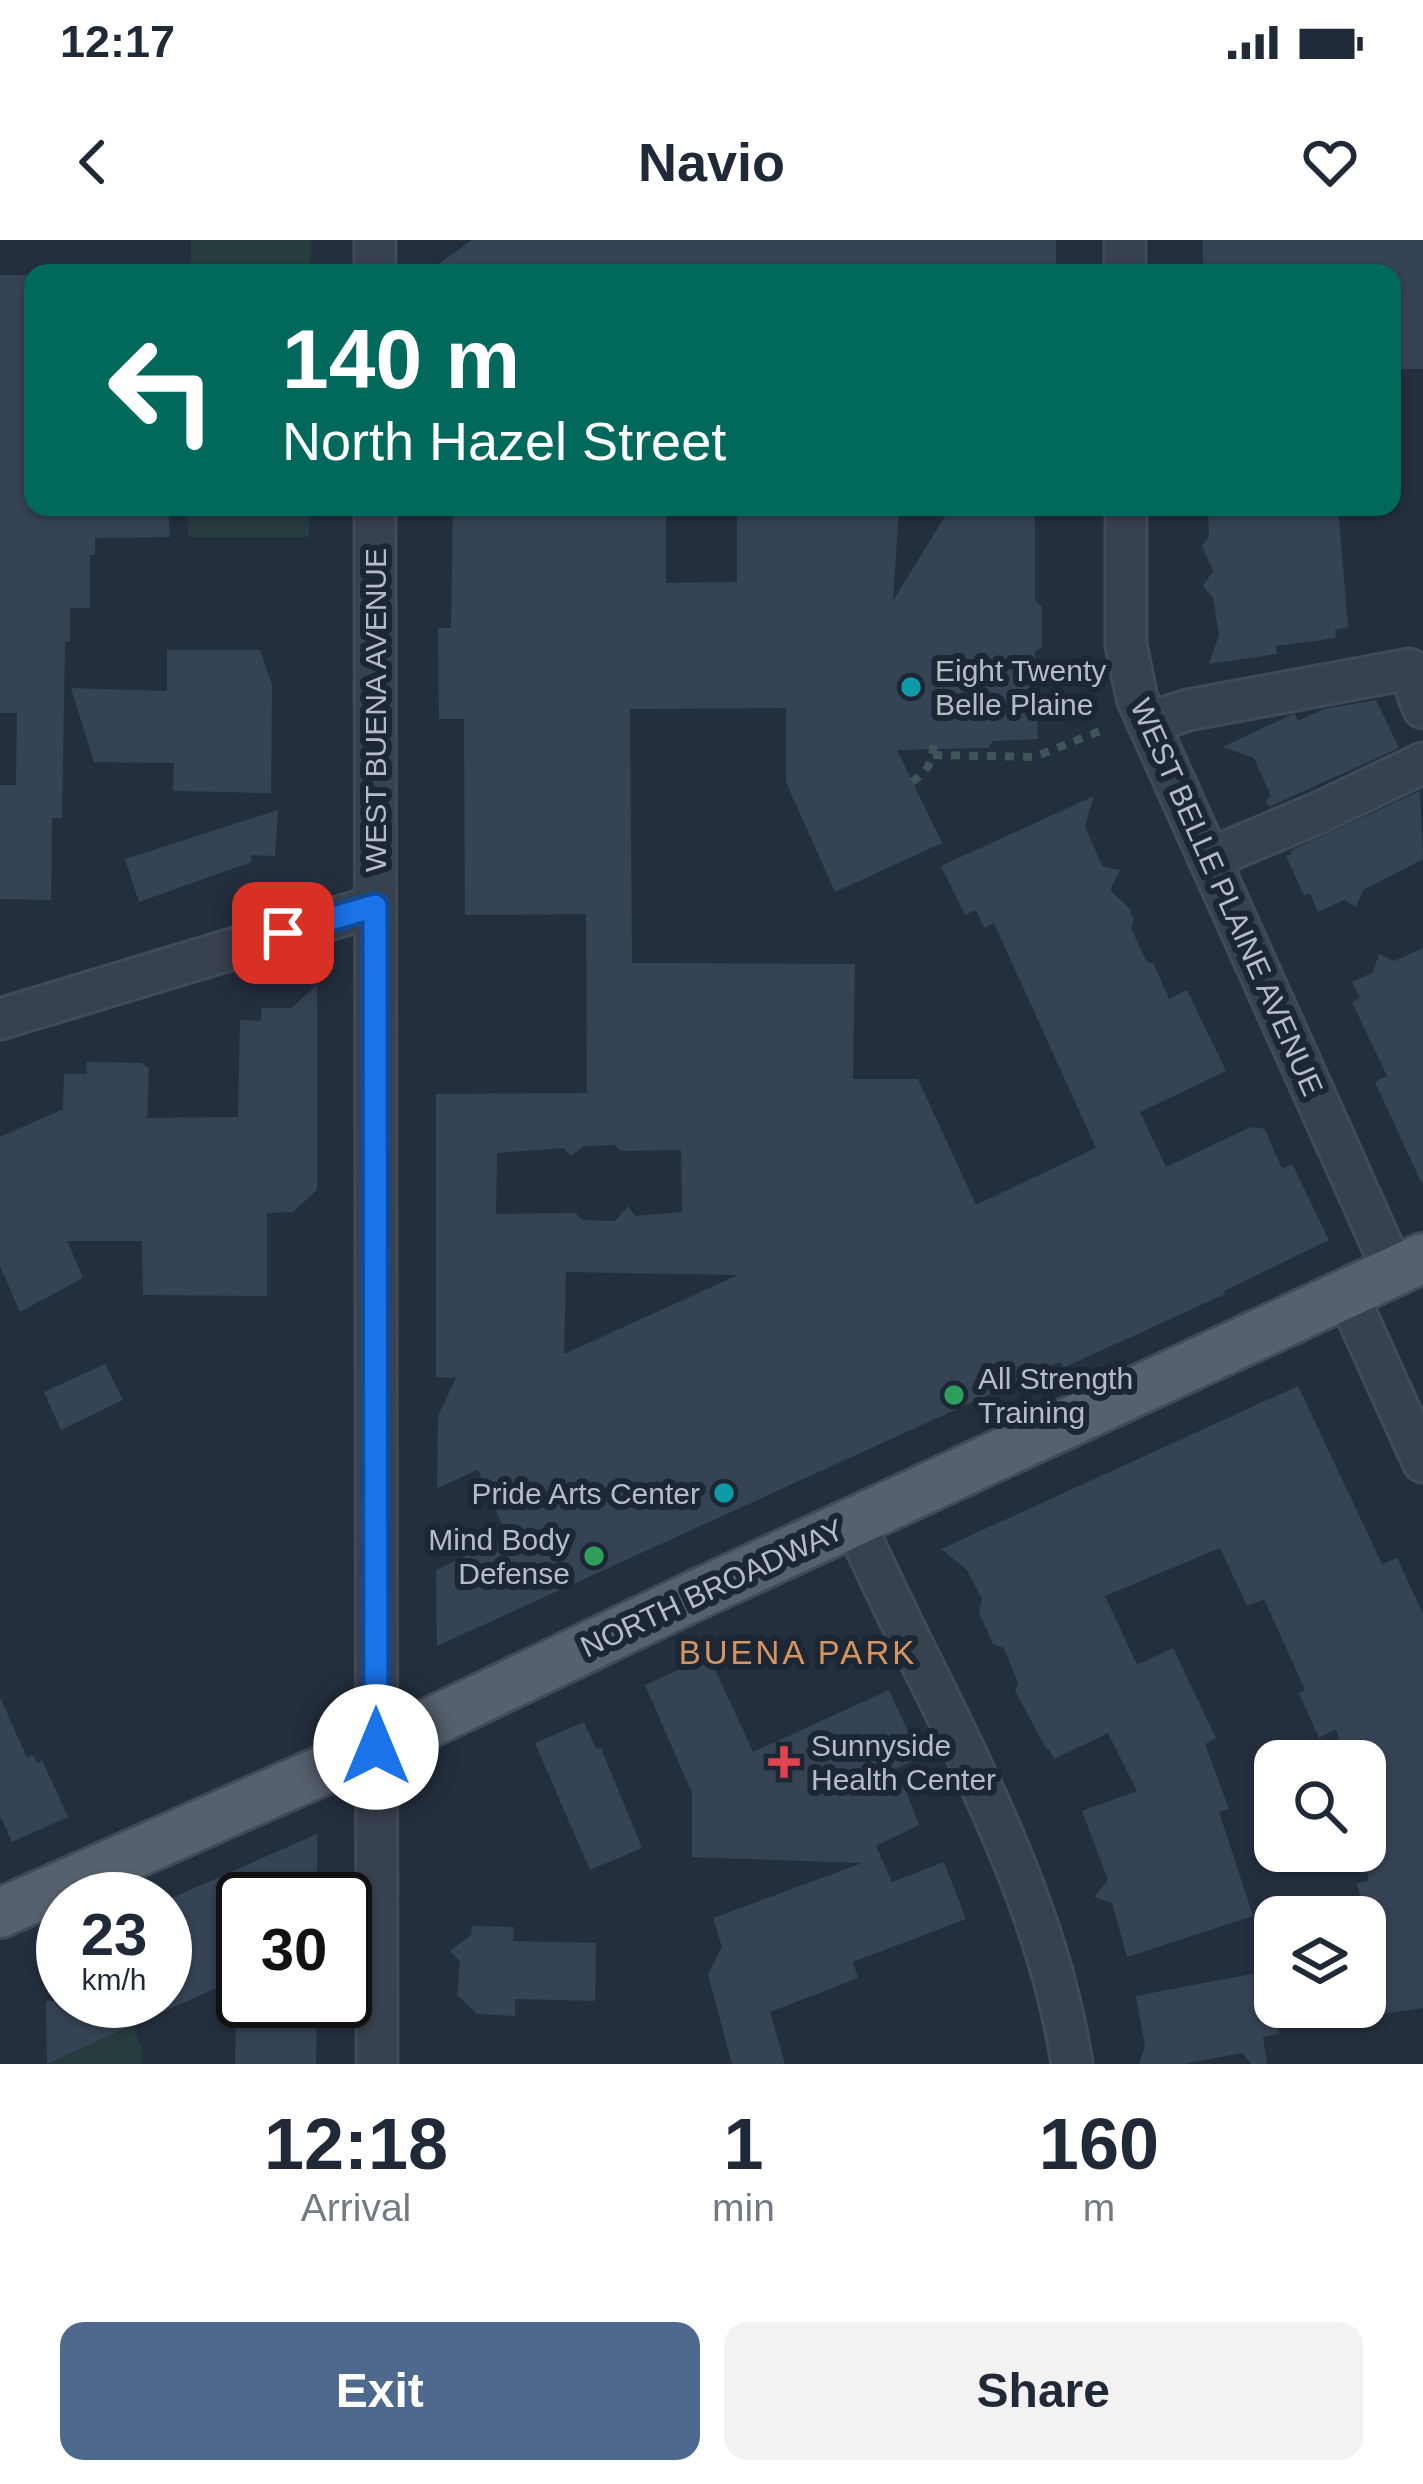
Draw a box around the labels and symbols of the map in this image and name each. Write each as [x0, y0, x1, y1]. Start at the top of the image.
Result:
street label: WEST BUENA AVENUE [359, 548, 392, 872]
place label: Eight Twenty Belle Plaine [935, 654, 1106, 721]
marker: Eight Twenty Belle Plaine [898, 674, 924, 700]
street label: WEST BELLE PLAINE AVENUE [1124, 694, 1330, 1100]
pin [232, 882, 334, 984]
place label: All Strength Training [978, 1362, 1133, 1429]
marker: All Strength Training [941, 1382, 967, 1408]
place label: Pride Arts Center [472, 1477, 700, 1510]
marker: Pride Arts Center [711, 1480, 737, 1506]
street label: NORTH BROADWAY [575, 1513, 849, 1663]
place label: Mind Body Defense [428, 1523, 570, 1590]
marker: Mind Body Defense [581, 1543, 607, 1569]
district label: BUENA PARK [679, 1634, 917, 1671]
position arrow [313, 1684, 439, 1810]
place label: Sunnyside Health Center [811, 1729, 996, 1796]
marker: Sunnyside Health Center [768, 1746, 800, 1778]
speed limit sign: 30 [216, 1872, 372, 2028]

